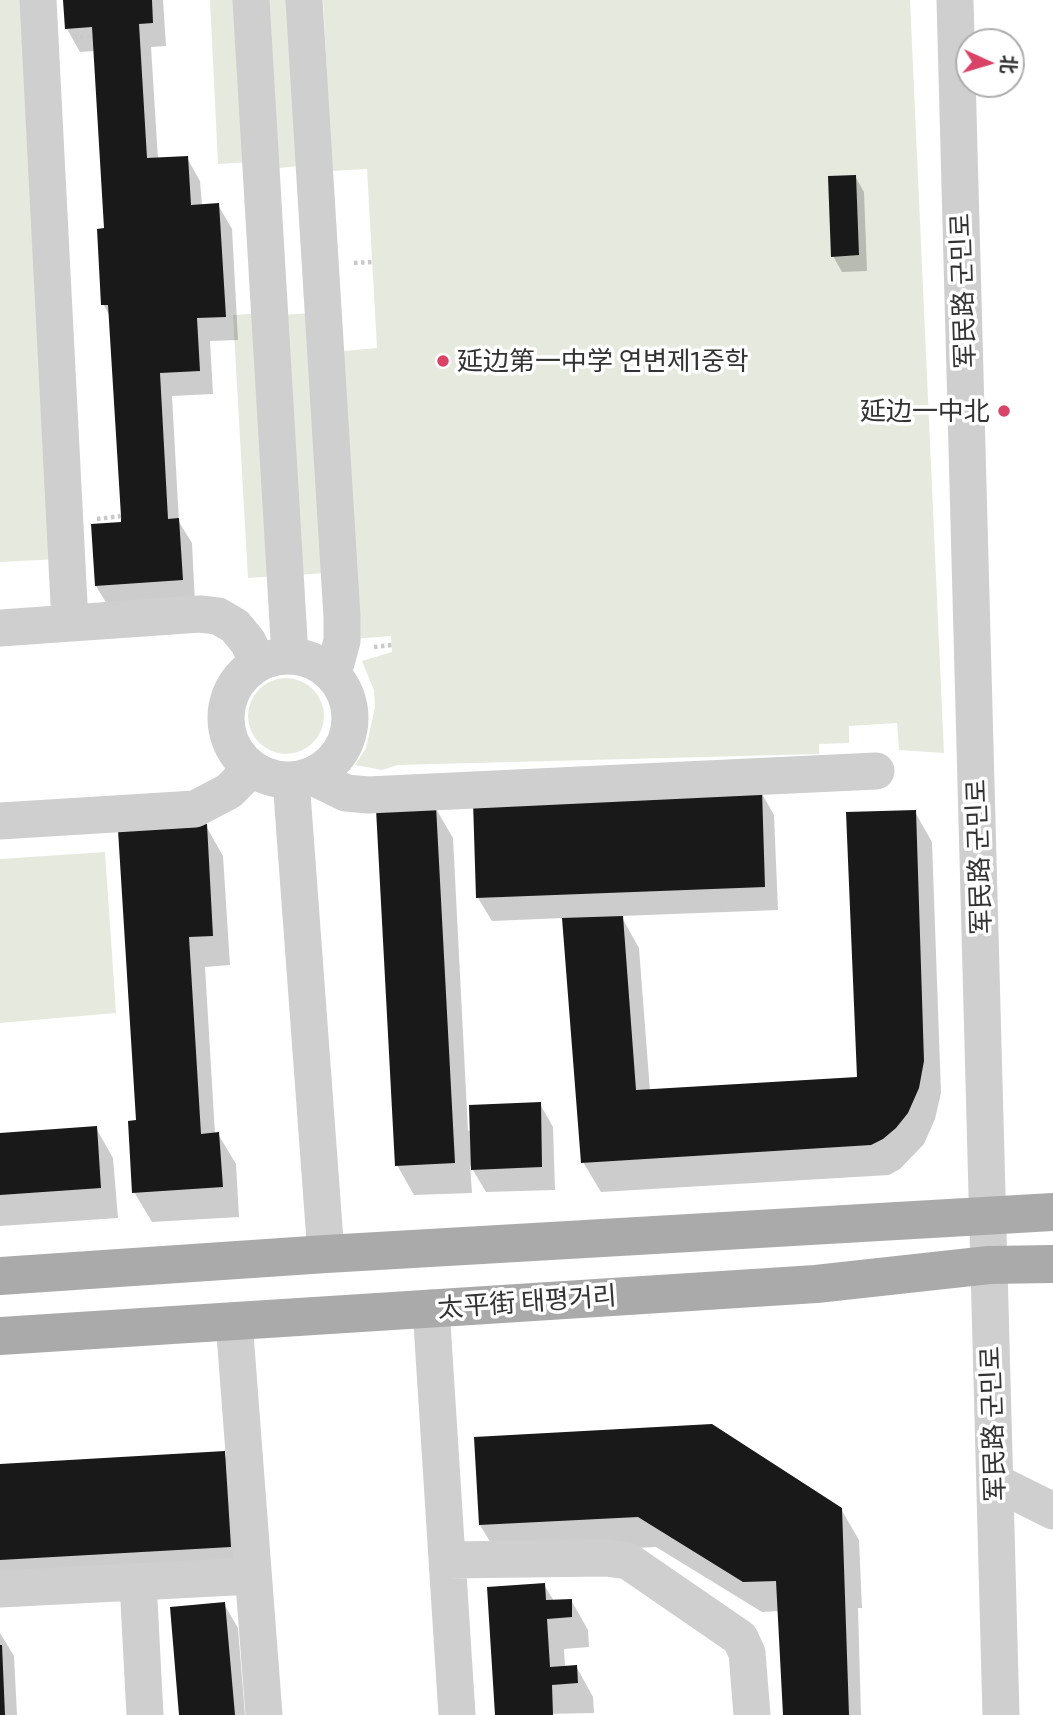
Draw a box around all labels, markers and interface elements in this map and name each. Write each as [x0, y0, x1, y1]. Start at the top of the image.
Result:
north arrow [955, 28, 1025, 98]
text: 北 [997, 54, 1022, 75]
street label: 军民路 군민로 [945, 213, 981, 369]
place label: 延边第一中学 연변제1중학 [457, 345, 749, 377]
marker: 延边第一中学 연변제1중학 [435, 353, 451, 369]
place label: 延边一中北 [860, 395, 990, 427]
marker: 延边一中北 [996, 403, 1012, 419]
street label: 军民路 군민로 [961, 779, 997, 935]
street label: 太平街 태평거리 [436, 1280, 618, 1324]
street label: 军民路 군민로 [975, 1346, 1011, 1502]

